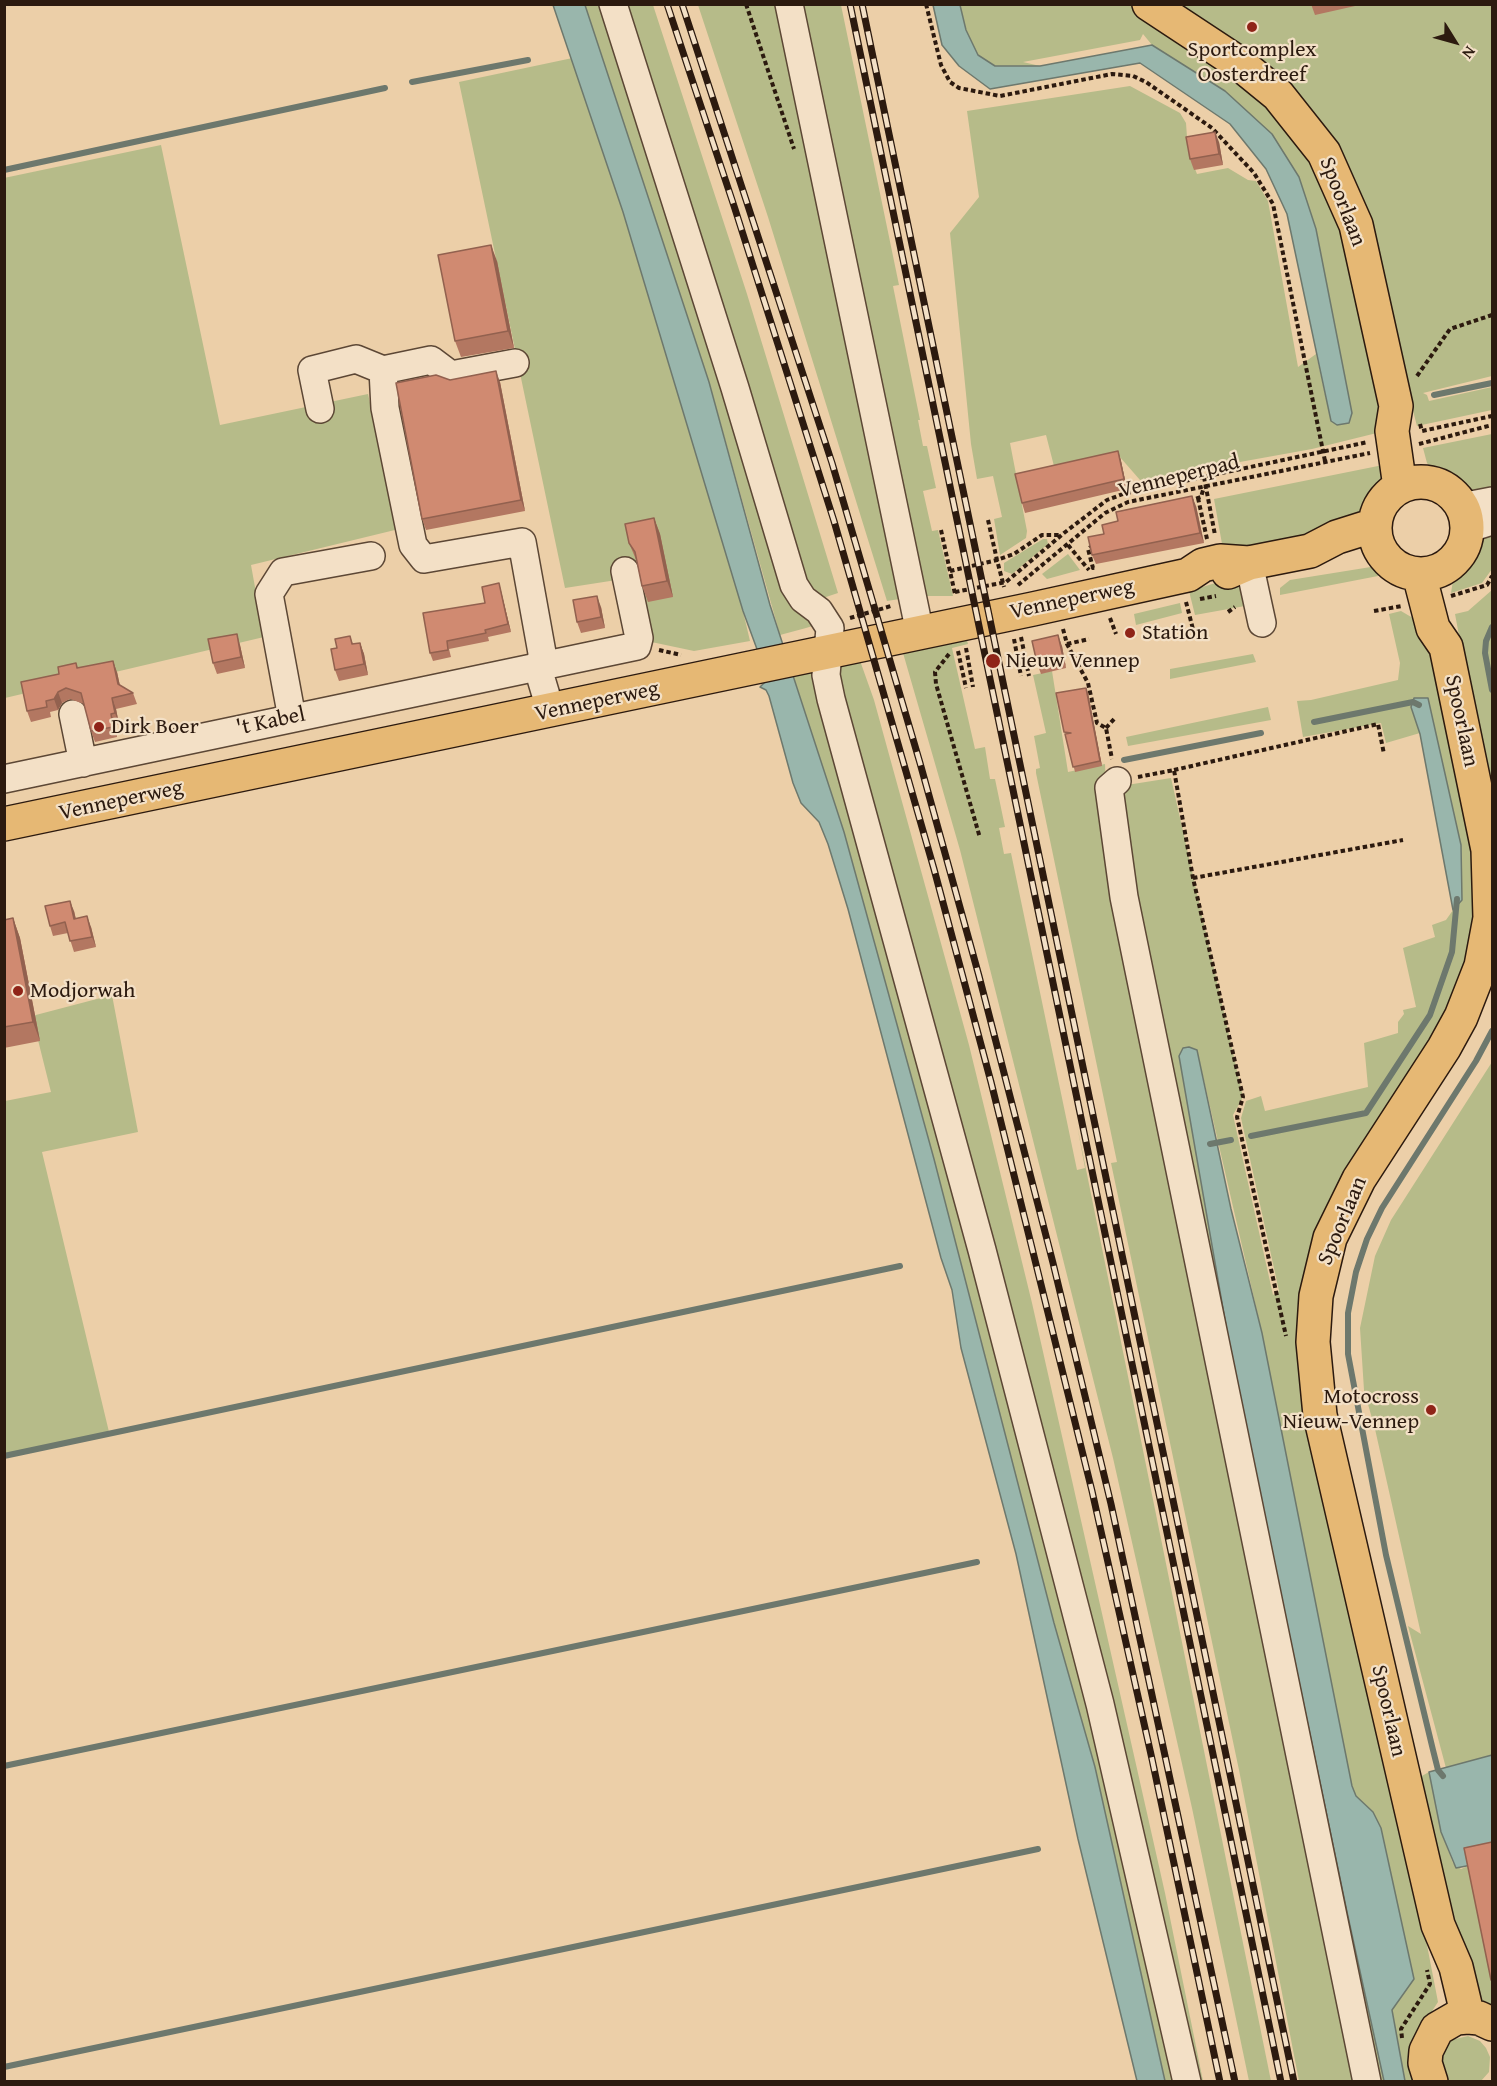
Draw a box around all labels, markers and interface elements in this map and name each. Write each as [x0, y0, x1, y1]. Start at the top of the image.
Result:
north arrow [1425, 12, 1485, 72]
marker: Sportcomplex Oosterdreef [1245, 20, 1259, 34]
place label: Sportcomplex Oosterdreef [1188, 37, 1316, 88]
text: N [1457, 41, 1482, 64]
street label: Spoorlaan [1313, 154, 1371, 250]
street label: Venneperpad [1116, 449, 1242, 505]
street label: Venneperweg [1008, 574, 1136, 626]
place label: Station [1142, 620, 1208, 646]
marker: Station [1123, 626, 1137, 640]
place label: Nieuw Vennep [1006, 648, 1140, 674]
marker: Nieuw Vennep [984, 652, 1002, 670]
street label: Spoorlaan [1438, 673, 1484, 769]
street label: Venneperweg [533, 676, 661, 728]
street label: 't Kabel [234, 702, 308, 742]
place label: Dirk Boer [111, 714, 199, 740]
marker: Dirk Boer [92, 720, 106, 734]
street label: Venneperweg [57, 775, 185, 827]
place label: Modjorwah [30, 978, 135, 1004]
marker: Modjorwah [11, 984, 25, 998]
street label: Spoorlaan [1313, 1173, 1373, 1269]
place label: Motocross Nieuw-Vennep [1283, 1384, 1419, 1436]
marker: Motocross Nieuw-Vennep [1424, 1403, 1438, 1417]
street label: Spoorlaan [1365, 1662, 1411, 1760]

